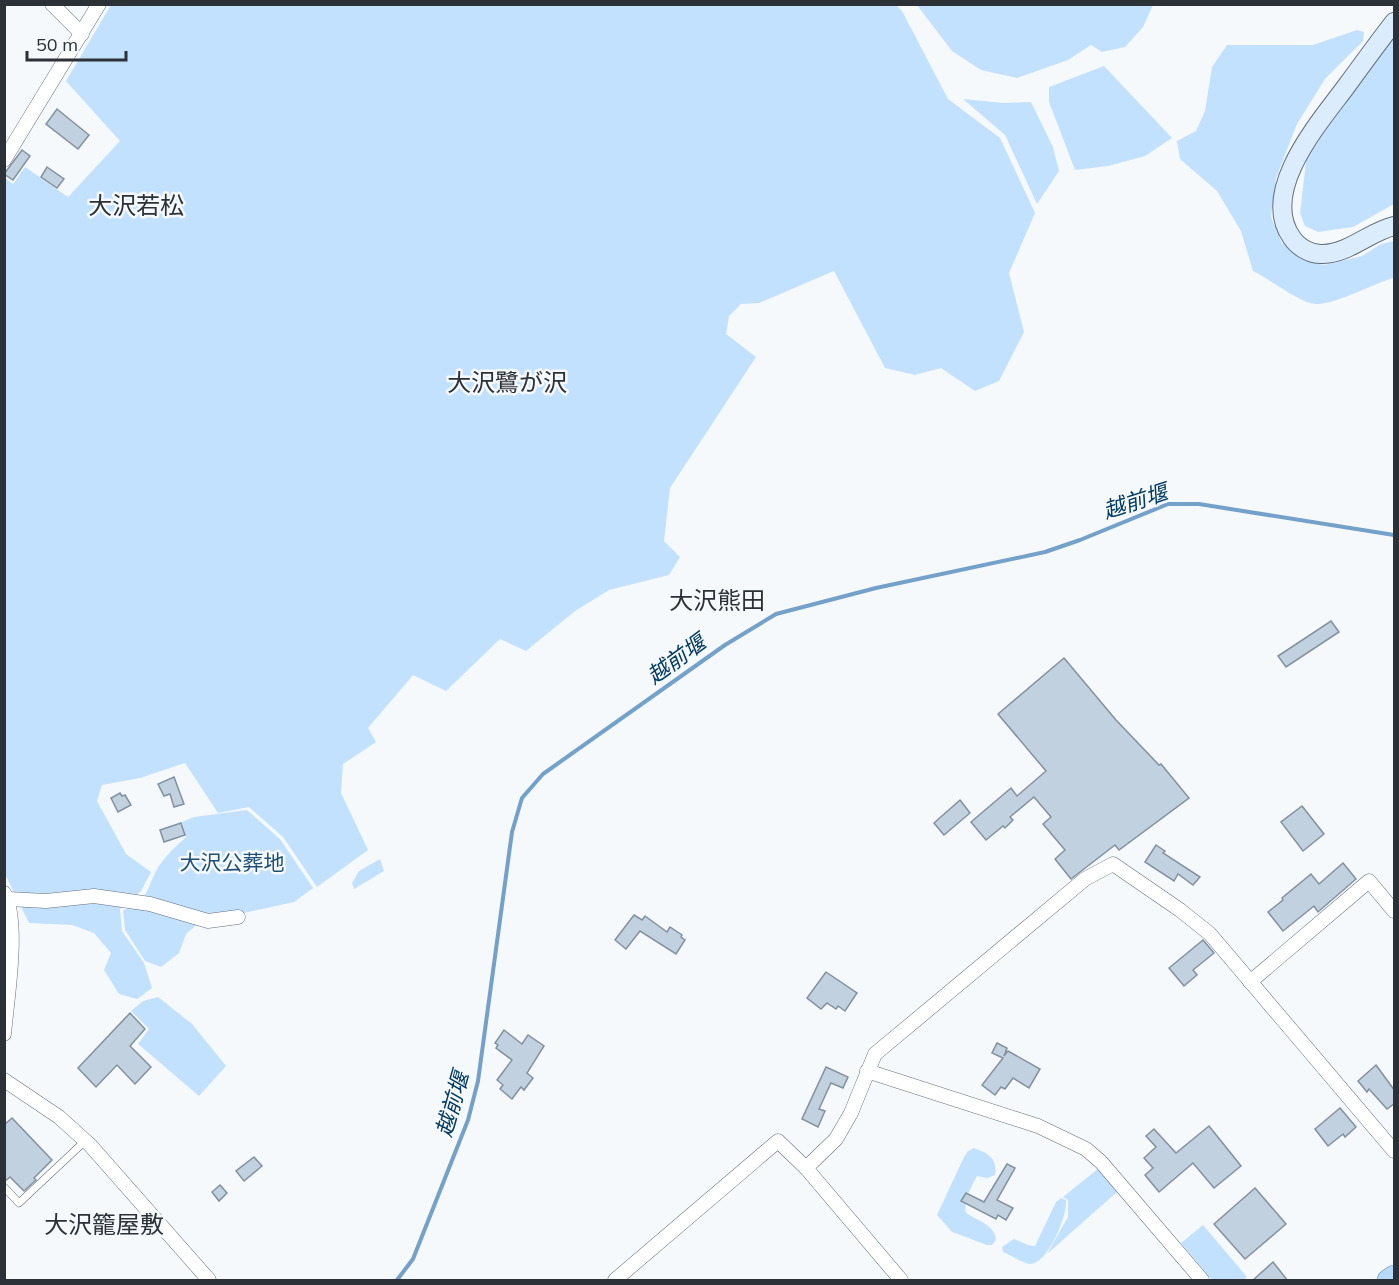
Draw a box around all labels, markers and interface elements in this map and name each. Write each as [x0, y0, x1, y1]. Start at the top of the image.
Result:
scale bar [27, 24, 126, 62]
text: 50 m [36, 33, 78, 56]
district label: 大沢若松 [88, 190, 184, 220]
district label: 大沢鷺が沢 [447, 367, 567, 397]
water label: 越前堰 [1099, 476, 1175, 525]
district label: 大沢熊田 [669, 585, 765, 615]
water label: 越前堰 [641, 626, 714, 690]
park label: 大沢公葬地 [180, 849, 285, 875]
water label: 越前堰 [429, 1065, 476, 1140]
district label: 大沢籠屋敷 [44, 1209, 164, 1239]

